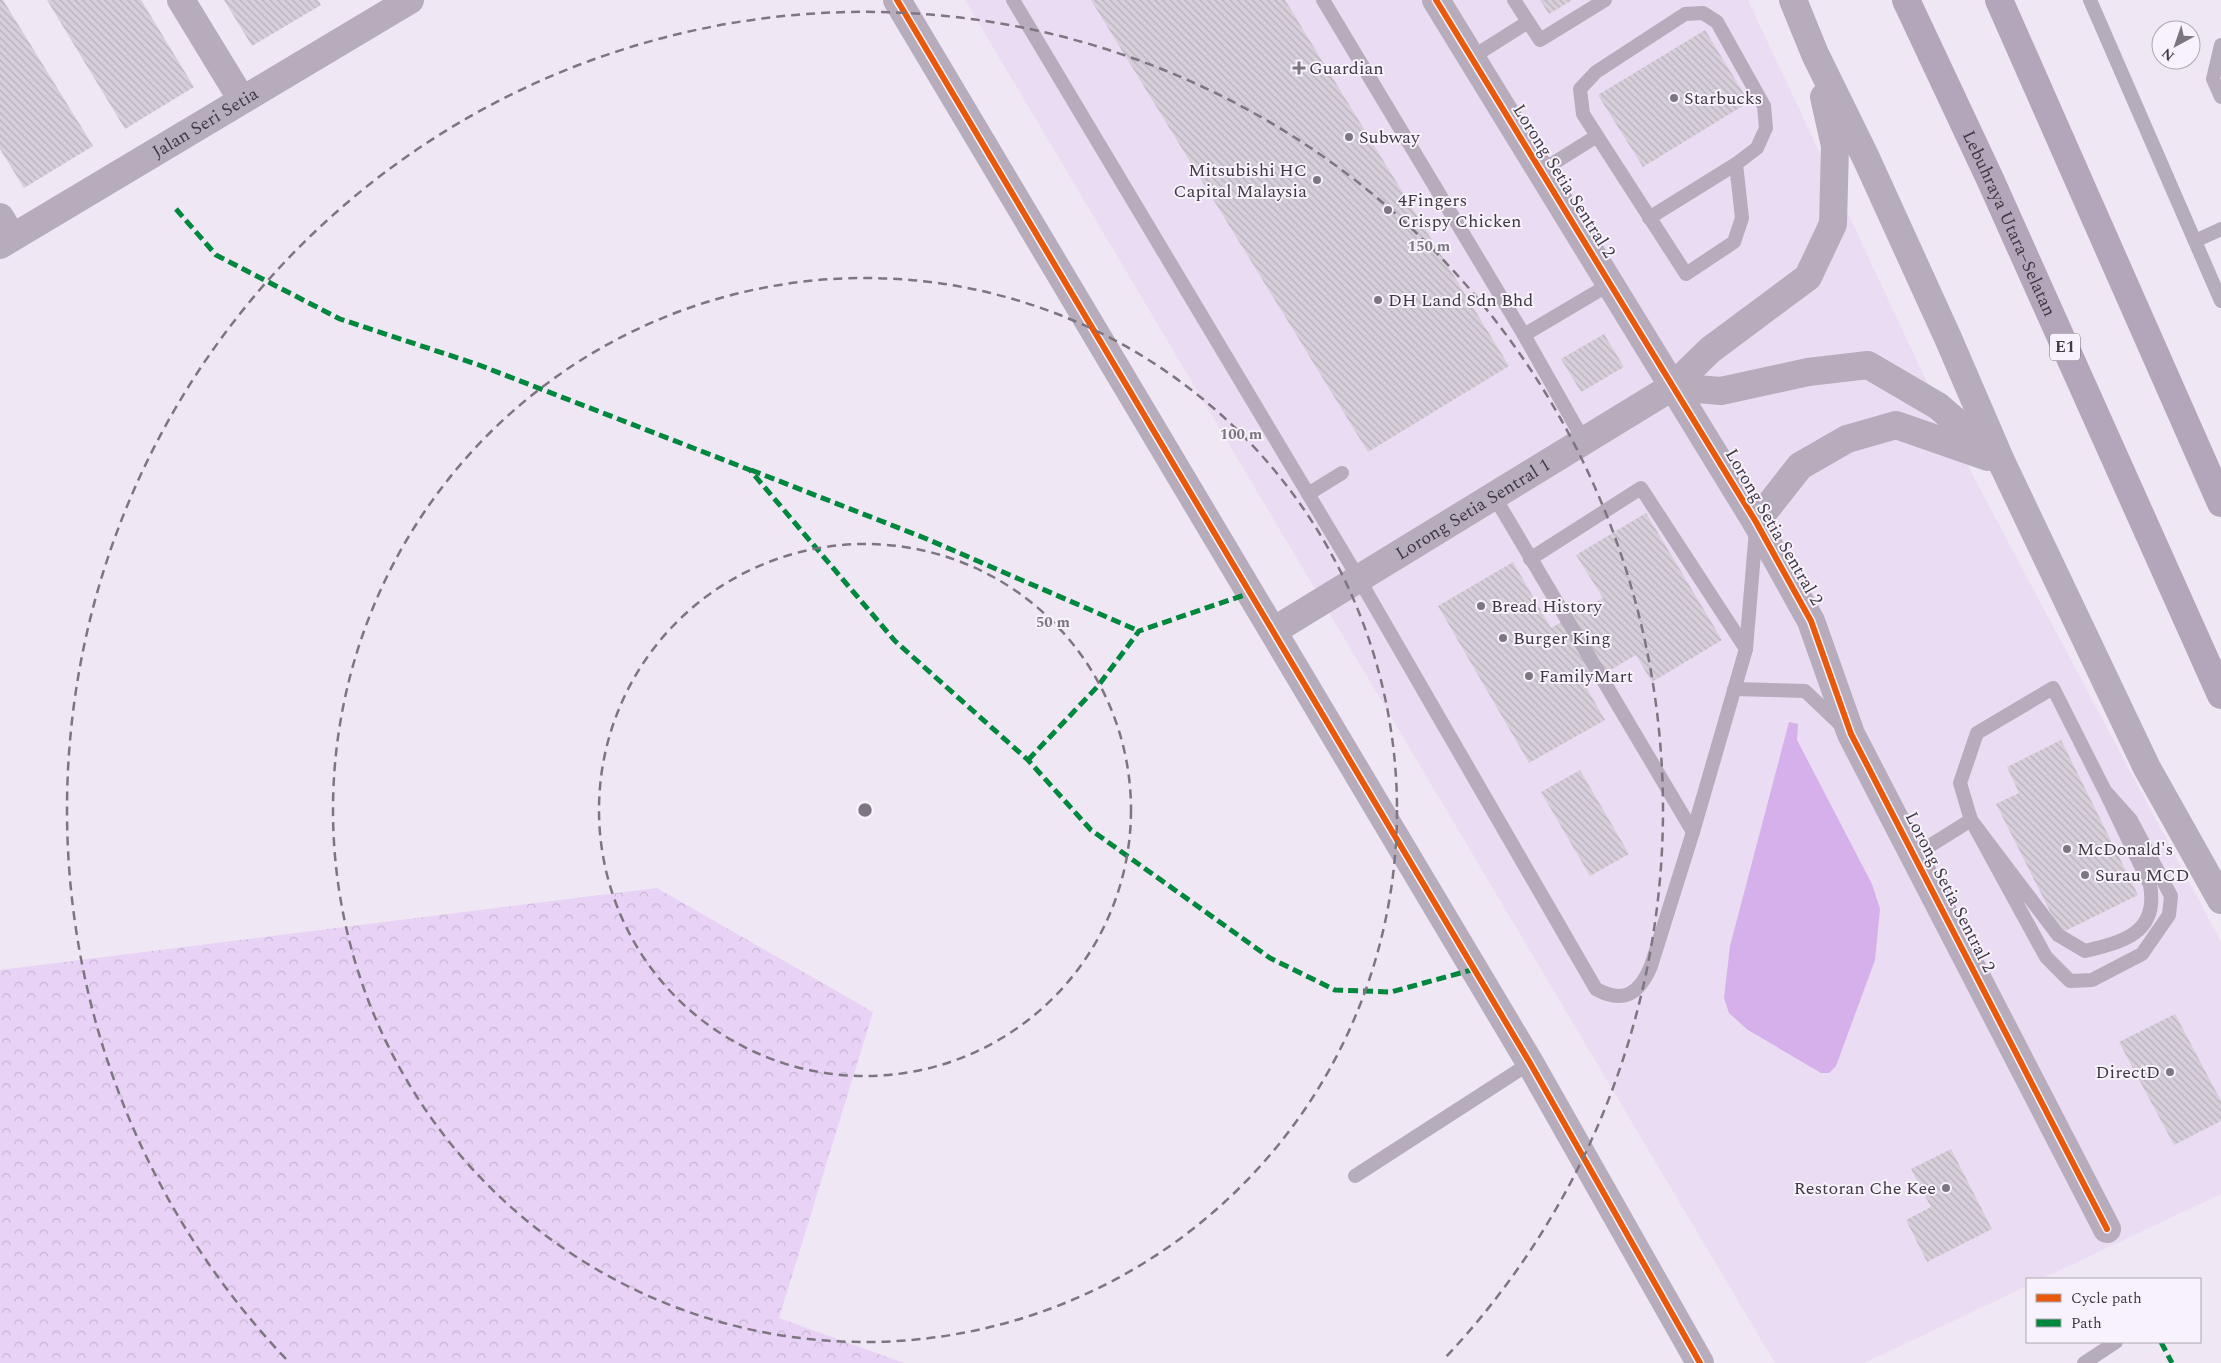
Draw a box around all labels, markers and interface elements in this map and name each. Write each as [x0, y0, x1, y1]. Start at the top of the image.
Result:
north arrow [2151, 20, 2201, 70]
text: N [2157, 43, 2179, 66]
place label: Guardian [1309, 55, 1384, 82]
marker: Guardian [1293, 62, 1305, 74]
street label: Jalan Seri Setia [147, 80, 264, 165]
place label: Starbucks [1684, 85, 1762, 112]
marker: Starbucks [1668, 92, 1680, 104]
street label: Lorong Setia Sentral 2 [1506, 99, 1622, 263]
place label: Subway [1359, 124, 1421, 151]
street label: Lebuhraya Utara–Selatan [1955, 126, 2063, 321]
marker: Subway [1343, 131, 1355, 143]
place label: Mitsubishi HC Capital Malaysia [1174, 157, 1307, 205]
marker: Mitsubishi HC Capital Malaysia [1311, 174, 1323, 186]
place label: 4Fingers Crispy Chicken [1398, 187, 1522, 235]
marker: 4Fingers Crispy Chicken [1382, 204, 1394, 216]
text: 150 m [1408, 235, 1451, 258]
place label: DH Land Sdn Bhd [1388, 287, 1533, 314]
marker: DH Land Sdn Bhd [1372, 294, 1384, 306]
road number: E1 [2050, 334, 2080, 361]
text: 100 m [1220, 423, 1263, 446]
street label: Lorong Setia Sentral 2 [1718, 444, 1830, 610]
street label: Lorong Setia Sentral 1 [1390, 451, 1555, 567]
place label: Bread History [1491, 593, 1603, 620]
marker: Bread History [1475, 600, 1487, 612]
text: 50 m [1036, 611, 1071, 634]
place label: Burger King [1513, 625, 1611, 652]
marker: Burger King [1497, 632, 1509, 644]
place label: FamilyMart [1539, 663, 1633, 690]
marker: FamilyMart [1523, 670, 1535, 682]
centre of rings [856, 801, 874, 819]
street label: Lorong Setia Sentral 2 [1898, 807, 2002, 977]
place label: McDonald's [2077, 836, 2173, 863]
marker: McDonald's [2061, 843, 2073, 855]
place label: Surau MCD [2095, 862, 2190, 889]
marker: Surau MCD [2079, 869, 2091, 881]
place label: DirectD [2096, 1059, 2160, 1086]
marker: DirectD [2164, 1066, 2176, 1078]
place label: Restoran Che Kee [1794, 1175, 1936, 1202]
marker: Restoran Che Kee [1940, 1182, 1952, 1194]
legend [2026, 1278, 2201, 1343]
text: Cycle path [2071, 1287, 2142, 1310]
text: Path [2071, 1312, 2102, 1335]

